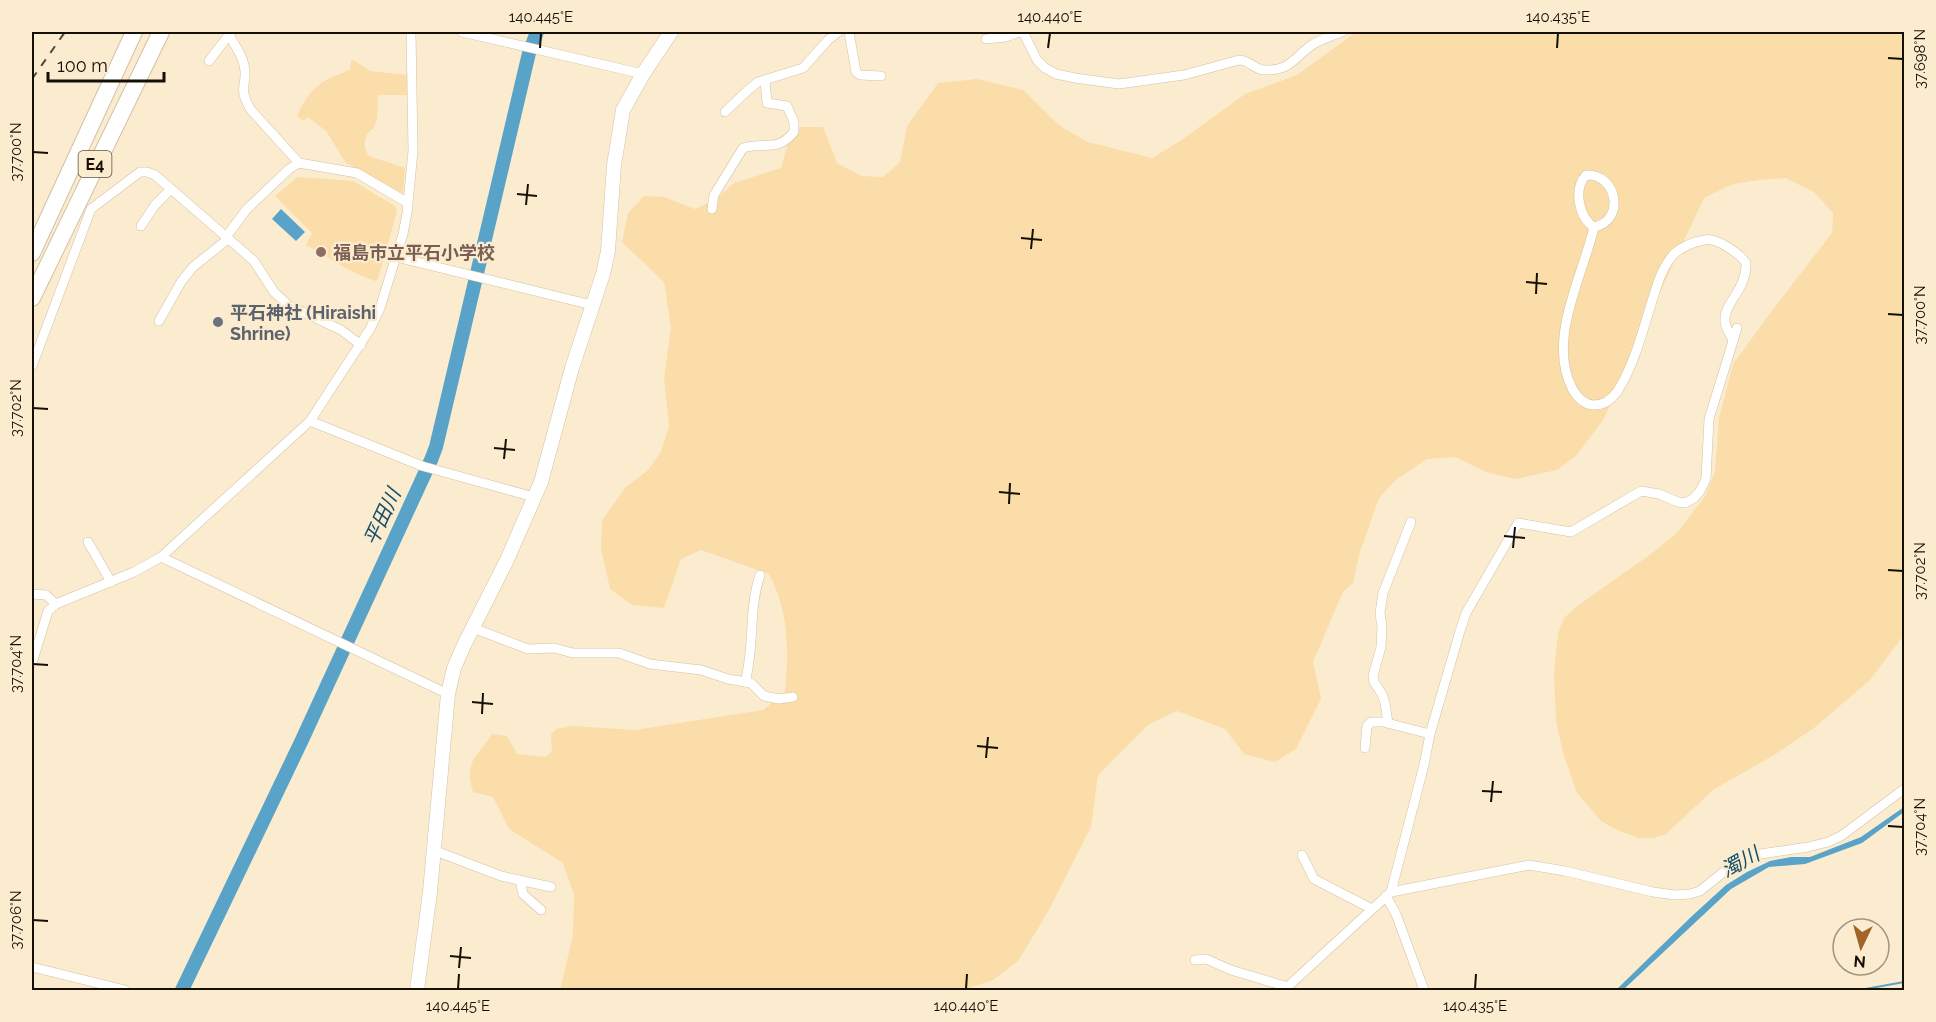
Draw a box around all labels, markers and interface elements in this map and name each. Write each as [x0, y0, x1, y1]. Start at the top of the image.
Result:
text: 140.445°E [509, 8, 573, 26]
text: 140.440°E [1017, 8, 1083, 26]
text: 140.435°E [1526, 8, 1590, 26]
text: 37.698°N [1911, 29, 1929, 89]
scale bar [48, 45, 164, 83]
text: 100 m [57, 55, 108, 76]
text: 37.700°N [7, 122, 25, 182]
road number: E4 [78, 151, 112, 177]
place label: 福島市立平石小学校 [333, 242, 495, 263]
marker: 福島市立平石小学校 [314, 245, 328, 259]
text: 37.700°N [1911, 285, 1929, 345]
place label: 平石神社 (Hiraishi Shrine) [230, 302, 376, 344]
marker: 平石神社 (Hiraishi Shrine) [211, 315, 225, 329]
text: 37.702°N [7, 379, 25, 437]
water label: 平田川 [358, 483, 406, 549]
text: 37.702°N [1911, 542, 1929, 600]
text: 37.704°N [7, 635, 25, 693]
text: 37.704°N [1911, 798, 1929, 856]
water label: 濁川 [1717, 841, 1765, 882]
text: 37.706°N [7, 890, 25, 950]
north arrow [1831, 917, 1891, 977]
text: N [1853, 951, 1867, 971]
text: 140.445°E [426, 997, 490, 1015]
text: 140.440°E [933, 997, 999, 1015]
text: 140.435°E [1443, 997, 1507, 1015]

